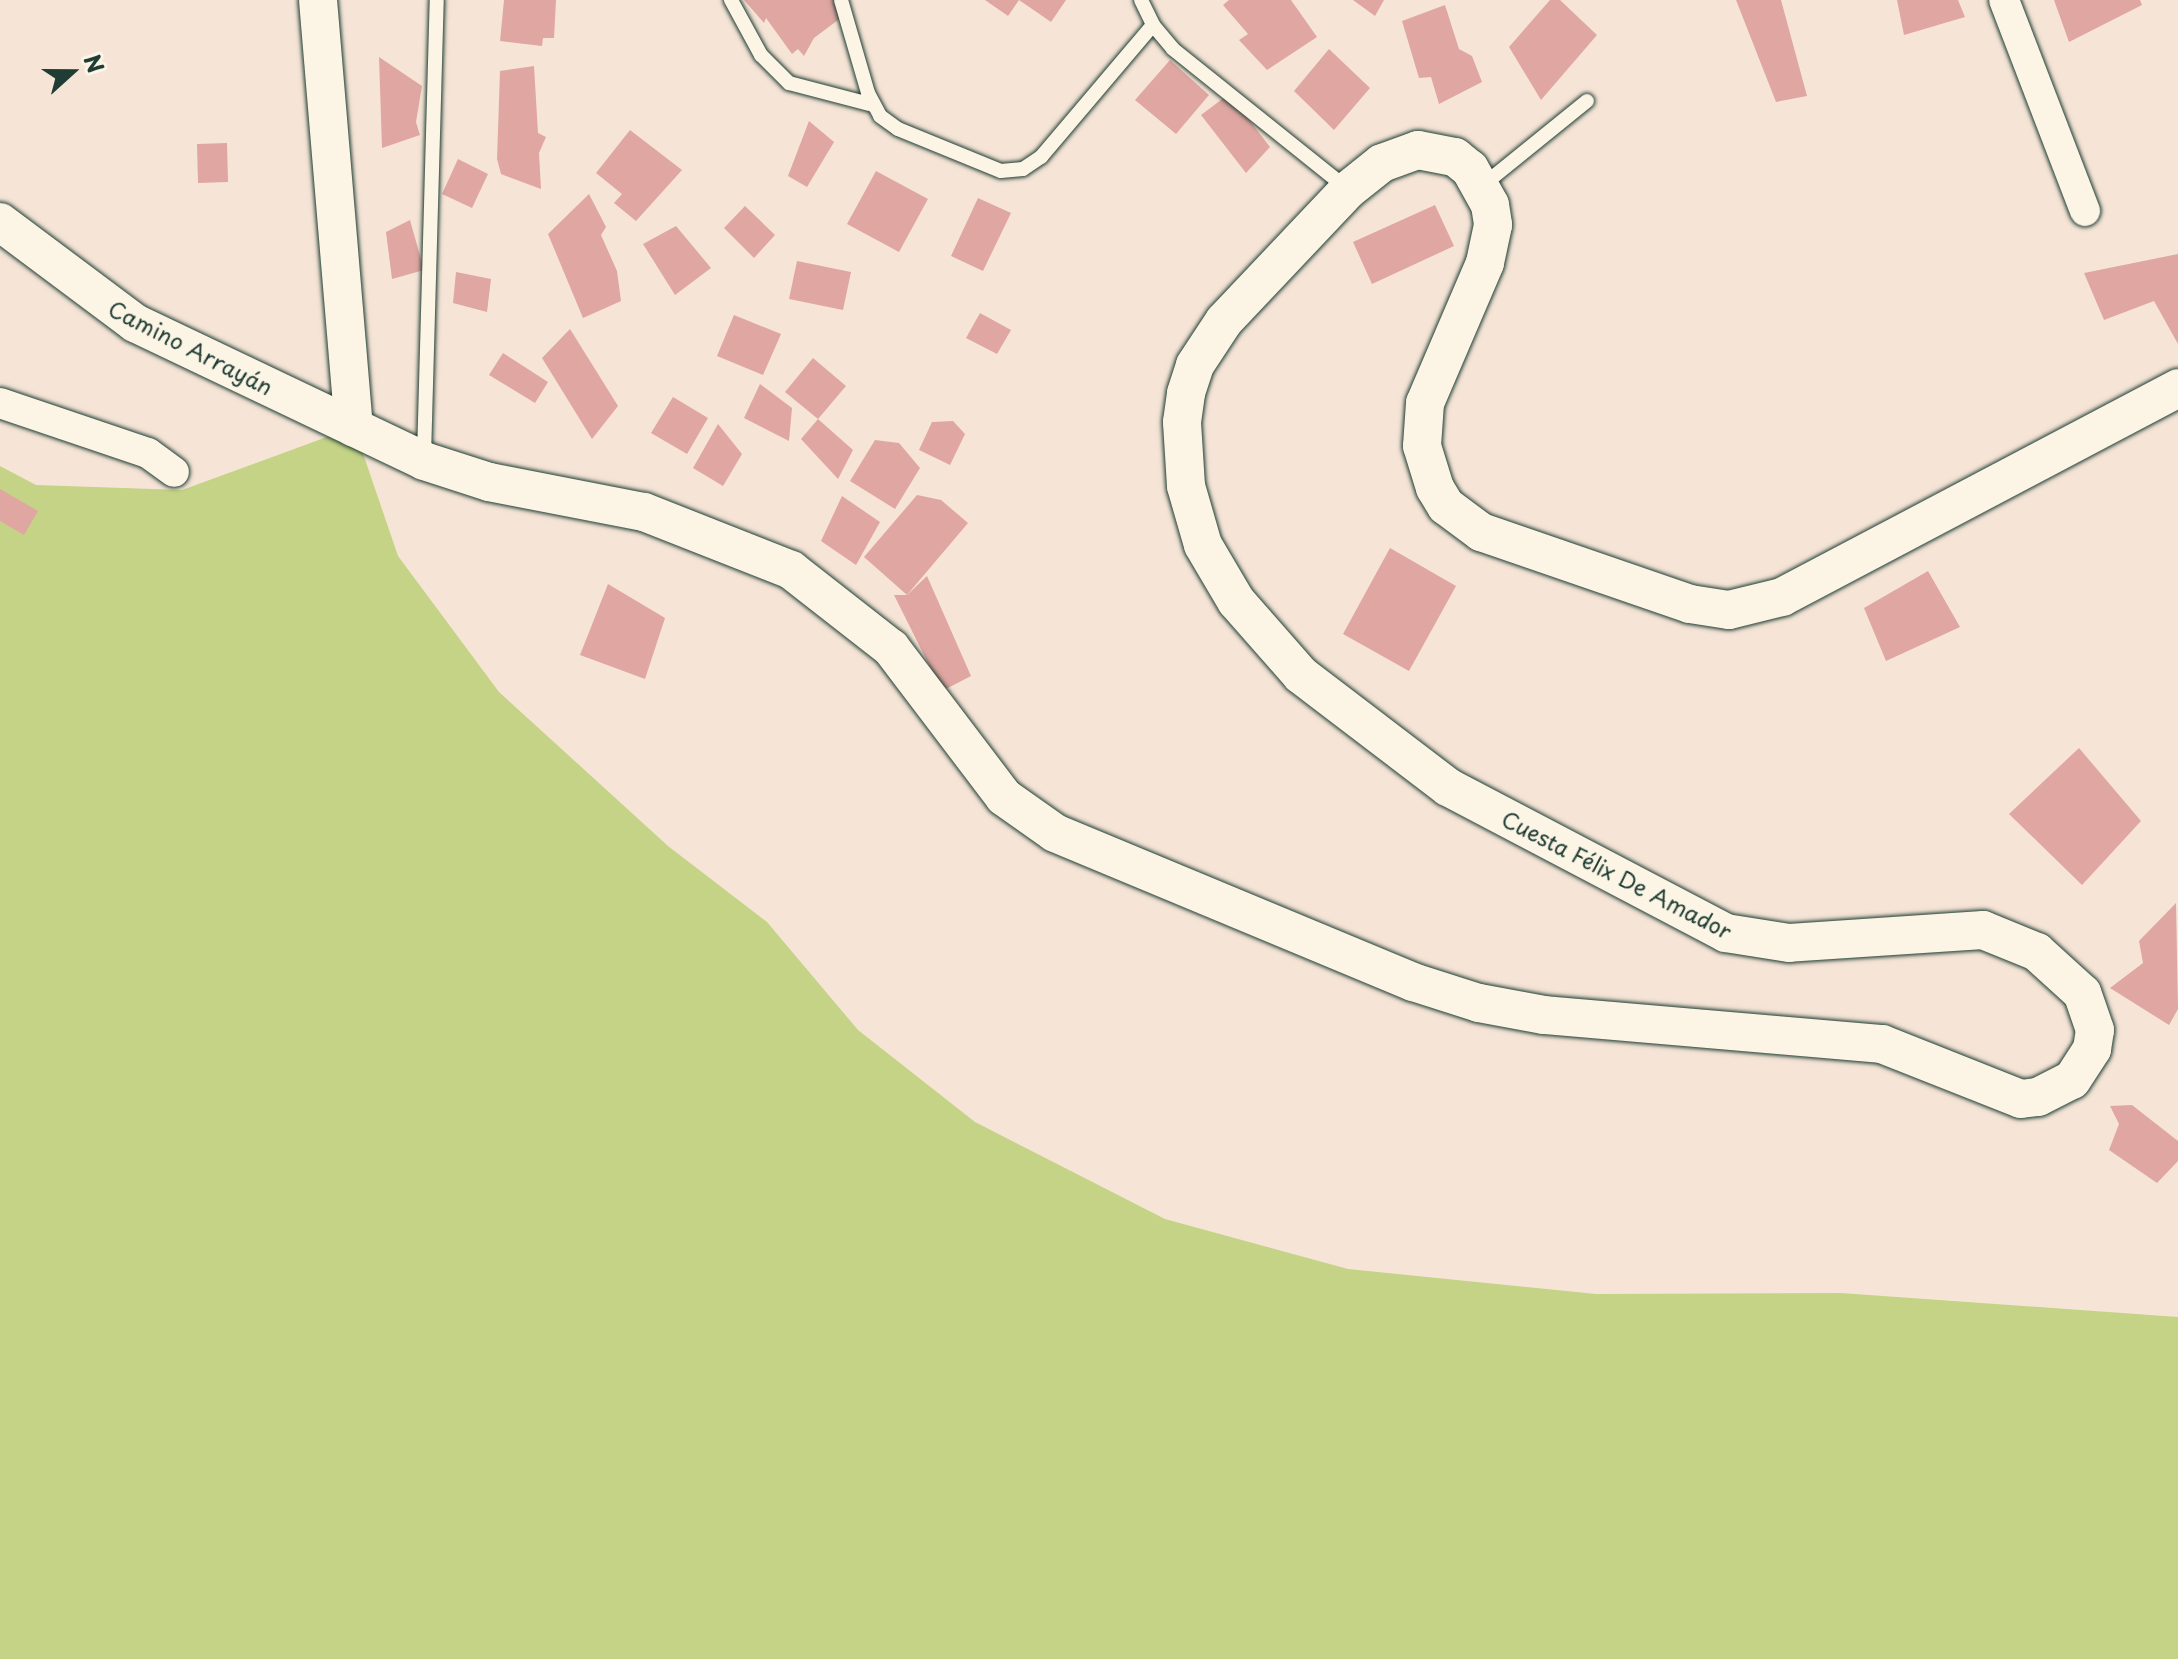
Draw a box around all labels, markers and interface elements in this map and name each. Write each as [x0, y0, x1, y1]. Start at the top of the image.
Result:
north arrow [32, 32, 112, 112]
text: N [76, 49, 113, 77]
street label: Camino Arrayán [105, 295, 277, 399]
street label: Cuesta Félix De Amador [1497, 804, 1737, 944]

